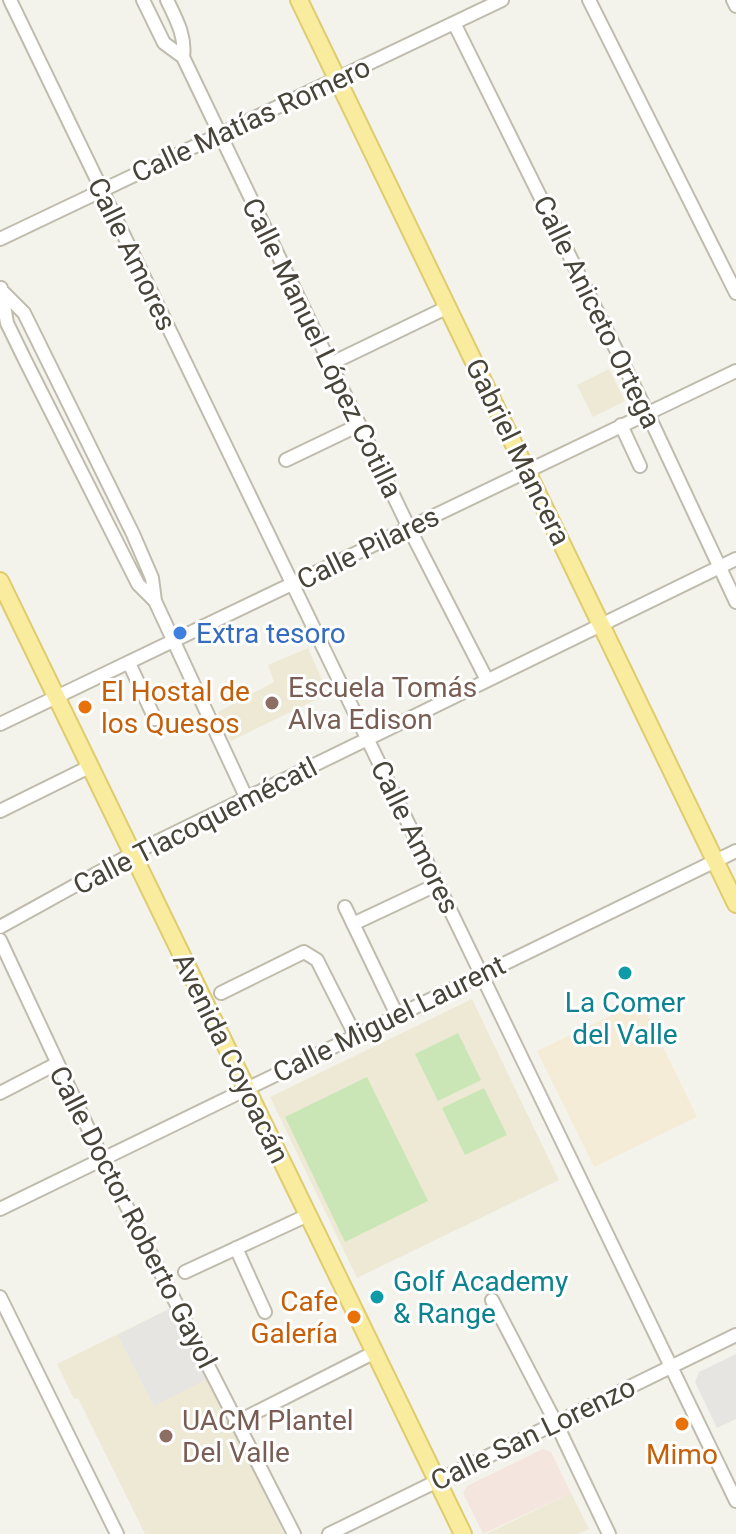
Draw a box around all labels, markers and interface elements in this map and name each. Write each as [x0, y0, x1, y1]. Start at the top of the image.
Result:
street label: Calle Matías Romero [127, 50, 375, 190]
street label: Calle Amores [81, 172, 183, 336]
street label: Calle Aniceto Ortega [526, 190, 668, 434]
street label: Calle Manuel López Cotilla [235, 193, 409, 503]
street label: Gabriel Mancera [459, 353, 577, 551]
street label: Calle Pilares [292, 499, 444, 597]
place label: Extra tesoro [196, 617, 346, 650]
marker: Extra tesoro [171, 624, 189, 642]
place label: Escuela Tomás Alva Edison [288, 671, 477, 736]
place label: El Hostal de los Quesos [101, 675, 250, 740]
marker: Escuela Tomás Alva Edison [263, 694, 281, 712]
marker: El Hostal de los Quesos [76, 698, 94, 716]
street label: Calle Tlacoquemécatl [68, 750, 322, 902]
street label: Calle Amores [364, 755, 466, 919]
street label: Avenida Coyoacán [166, 948, 296, 1168]
street label: Calle Miguel Laurent [267, 948, 511, 1090]
marker: La Comer del Valle [616, 964, 634, 982]
place label: La Comer del Valle [565, 986, 686, 1051]
street label: Calle Doctor Roberto Gayol [42, 1060, 224, 1374]
place label: Golf Academy & Range [393, 1265, 568, 1330]
place label: Cafe Galería [250, 1285, 338, 1350]
marker: Golf Academy & Range [368, 1288, 386, 1306]
marker: Cafe Galería [345, 1308, 363, 1326]
street label: Calle San Lorenzo [425, 1370, 641, 1498]
place label: UACM Plantel Del Valle [182, 1404, 354, 1469]
marker: Mimo [673, 1415, 691, 1433]
marker: UACM Plantel Del Valle [157, 1427, 175, 1445]
place label: Mimo [646, 1438, 718, 1471]

